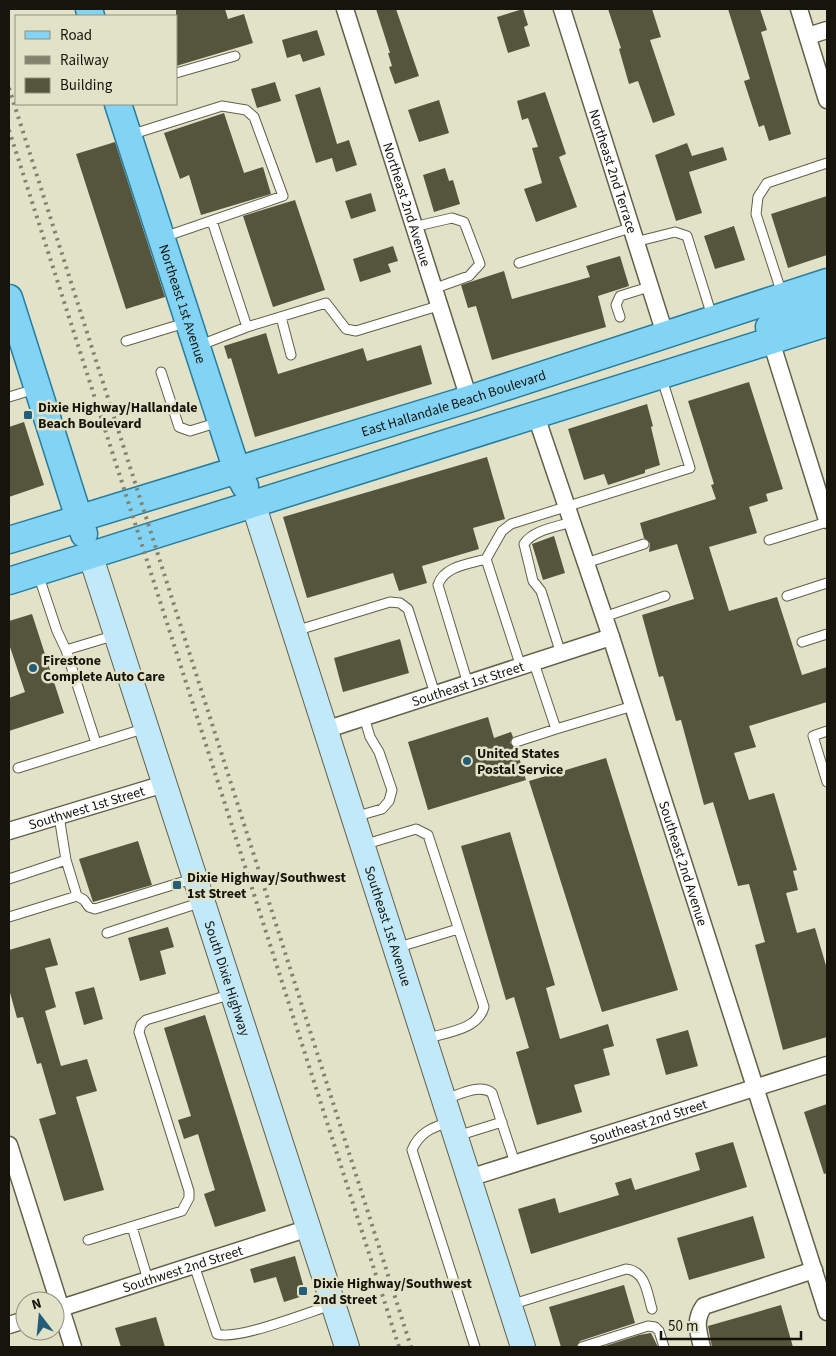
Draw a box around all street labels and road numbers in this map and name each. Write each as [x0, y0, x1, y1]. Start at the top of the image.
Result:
street label: Northeast 2nd Terrace [583, 107, 641, 236]
street label: Northeast 2nd Avenue [377, 140, 435, 269]
street label: Northeast 1st Avenue [153, 242, 210, 366]
street label: East Hallandale Beach Boulevard [359, 366, 549, 442]
street label: Southeast 1st Street [409, 657, 527, 712]
street label: Southwest 1st Street [26, 781, 148, 835]
street label: Southeast 2nd Avenue [653, 798, 712, 929]
street label: Southeast 1st Avenue [359, 863, 416, 989]
street label: South Dixie Highway [199, 918, 255, 1039]
street label: Southeast 2nd Street [587, 1094, 710, 1150]
street label: Southwest 2nd Street [120, 1241, 246, 1299]

